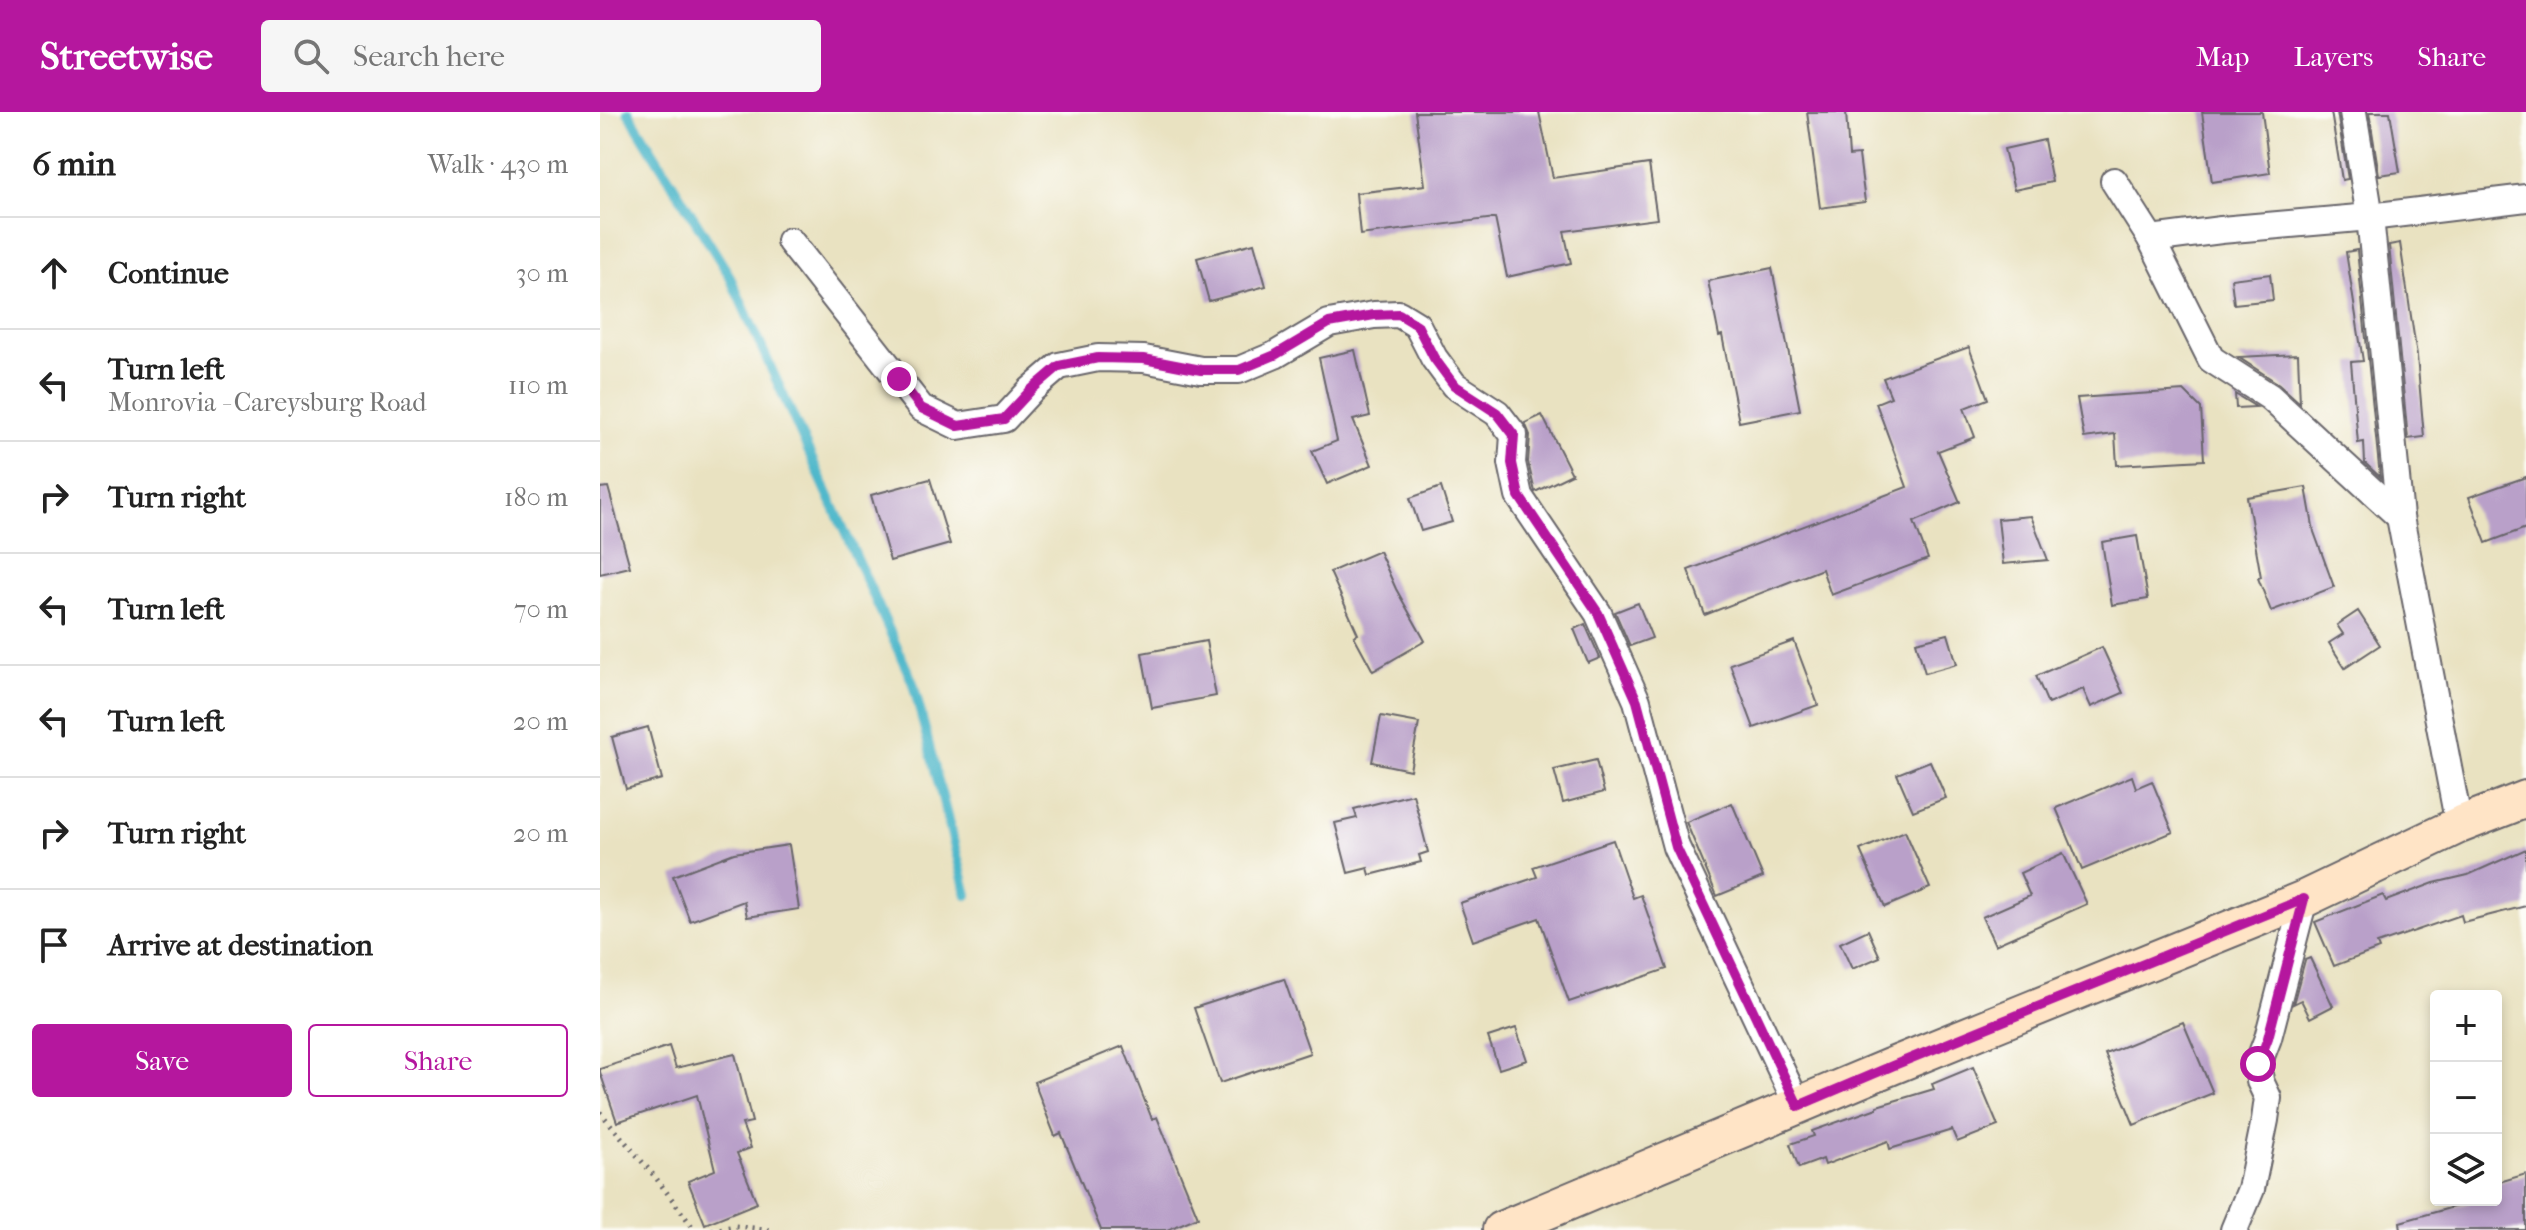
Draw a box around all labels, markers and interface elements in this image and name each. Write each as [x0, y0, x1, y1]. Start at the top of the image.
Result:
search box [261, 20, 821, 92]
text: Streetwise [40, 34, 213, 79]
icon: search [289, 34, 333, 78]
text: Search here [353, 39, 505, 74]
text: Map [2196, 40, 2249, 73]
text: Layers [2293, 40, 2373, 73]
text: Share [2417, 40, 2486, 73]
text: 6 min [32, 144, 116, 184]
text: Walk · 430 m [428, 149, 568, 180]
icon: ahead [32, 251, 76, 295]
text: Continue [108, 256, 229, 291]
text: 30 m [516, 258, 568, 289]
text: Turn left [108, 352, 225, 387]
route end [881, 361, 917, 397]
icon: left [32, 363, 76, 407]
text: 110 m [508, 370, 568, 401]
text: Monrovia - Careysburg Road [108, 387, 427, 418]
icon: right [32, 475, 76, 519]
text: Turn right [108, 480, 246, 515]
text: 180 m [504, 482, 568, 513]
icon: left [32, 587, 76, 631]
text: Turn left [108, 592, 225, 627]
text: 70 m [514, 594, 568, 625]
icon: left [32, 699, 76, 743]
text: Turn left [108, 704, 225, 739]
text: 20 m [513, 706, 568, 737]
icon: right [32, 811, 76, 855]
text: Turn right [108, 816, 246, 851]
text: 20 m [513, 818, 568, 849]
icon: arrive [32, 923, 76, 967]
text: Arrive at destination [108, 928, 373, 963]
map controls [2430, 990, 2502, 1206]
button: + [2430, 990, 2502, 1062]
button: Save [32, 1024, 292, 1097]
button: Share [308, 1024, 568, 1097]
route start [2240, 1046, 2276, 1082]
button: − [2430, 1062, 2502, 1134]
button: layers [2430, 1134, 2502, 1206]

